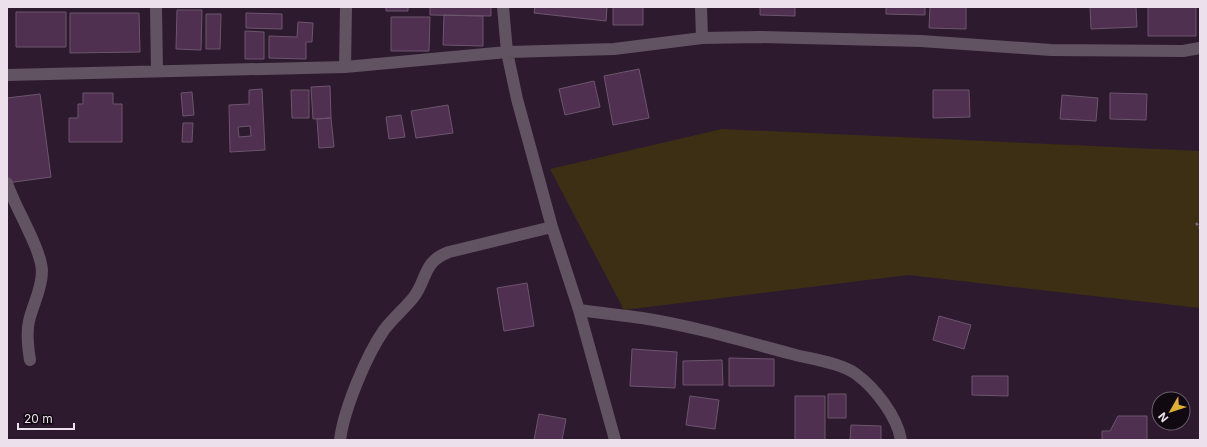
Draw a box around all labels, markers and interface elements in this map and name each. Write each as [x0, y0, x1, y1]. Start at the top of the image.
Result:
north arrow [1151, 391, 1191, 431]
scale bar [18, 405, 74, 431]
text: N [1155, 410, 1171, 425]
text: 20 m [24, 411, 53, 426]

